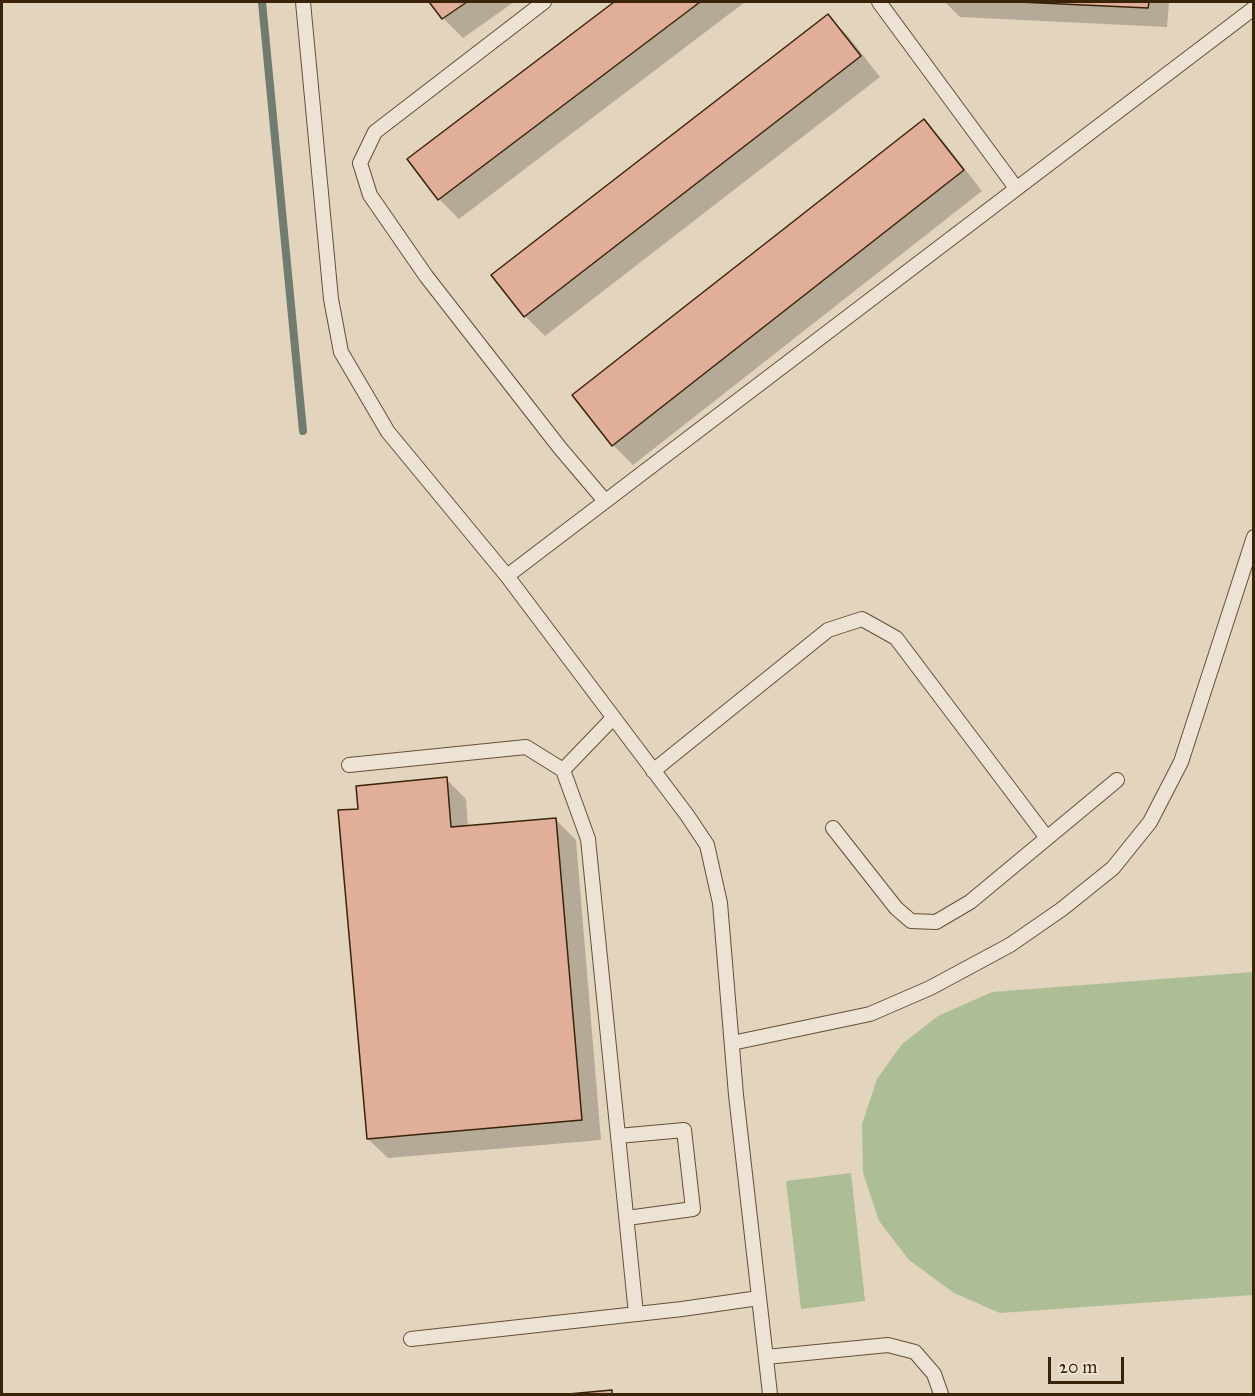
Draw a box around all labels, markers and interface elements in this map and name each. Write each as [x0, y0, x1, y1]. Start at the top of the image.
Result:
scale bar [1051, 1345, 1128, 1383]
text: 20 m [1059, 1356, 1097, 1378]

